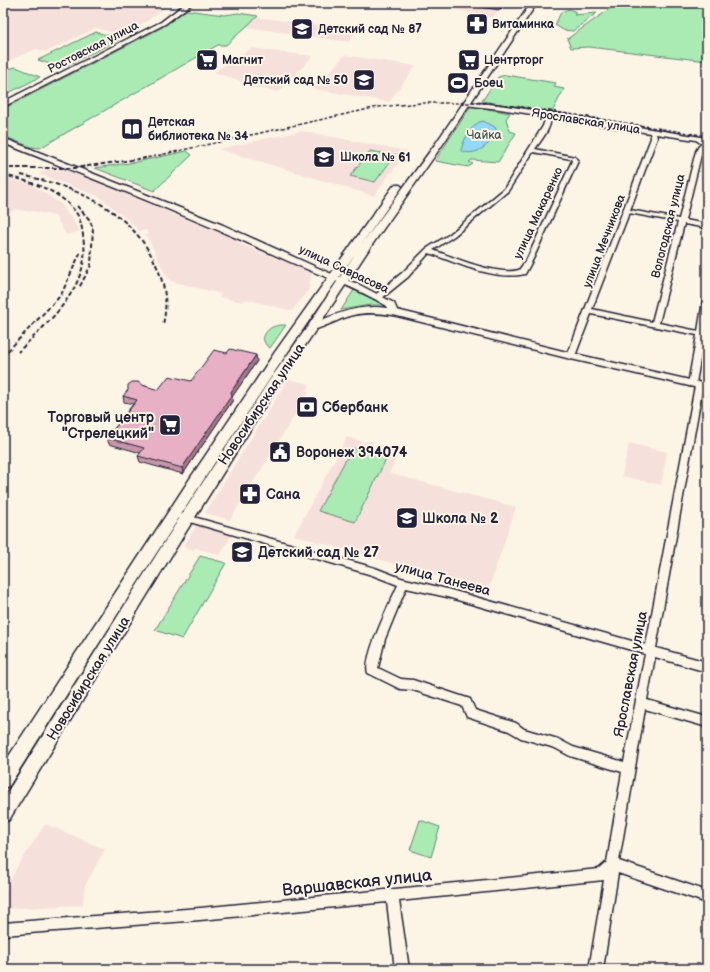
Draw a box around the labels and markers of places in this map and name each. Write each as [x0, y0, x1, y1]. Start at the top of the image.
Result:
pharmacy icon: Витаминка [464, 11, 490, 37]
school or university icon: Детский сад № 87 [289, 16, 315, 42]
place label: Витаминка [492, 17, 555, 32]
place label: Детский сад № 87 [318, 22, 422, 37]
supermarket icon: Магнит [194, 47, 220, 73]
supermarket icon: Центрторг [456, 47, 482, 73]
place label: Магнит [222, 53, 264, 68]
place label: Центрторг [484, 53, 544, 68]
school or university icon: Детский сад № 50 [351, 67, 377, 93]
sports icon: Боец [445, 70, 471, 96]
place label: Детский сад № 50 [243, 73, 348, 88]
place label: Боец [474, 76, 504, 91]
place label: Детская библиотека № 34 [148, 115, 248, 144]
library icon: Детская библиотека № 34 [119, 116, 145, 142]
school or university icon: Школа № 61 [311, 144, 337, 170]
place label: Школа № 61 [340, 150, 411, 165]
bank icon: Сбербанк [294, 394, 320, 420]
place label: Сбербанк [322, 399, 388, 416]
place label: Торговый центр "Стрелецкий" [48, 409, 155, 442]
supermarket icon: Торговый центр "Стрелецкий" [157, 412, 183, 438]
public building icon: Воронеж 394074 [267, 439, 293, 465]
place label: Воронеж 394074 [296, 444, 408, 461]
pharmacy icon: Сана [237, 481, 263, 507]
place label: Сана [266, 486, 301, 503]
school or university icon: Школа № 2 [394, 505, 420, 531]
place label: Школа № 2 [422, 510, 499, 527]
school or university icon: Детский сад № 27 [229, 539, 255, 565]
place label: Детский сад № 27 [258, 544, 379, 561]

